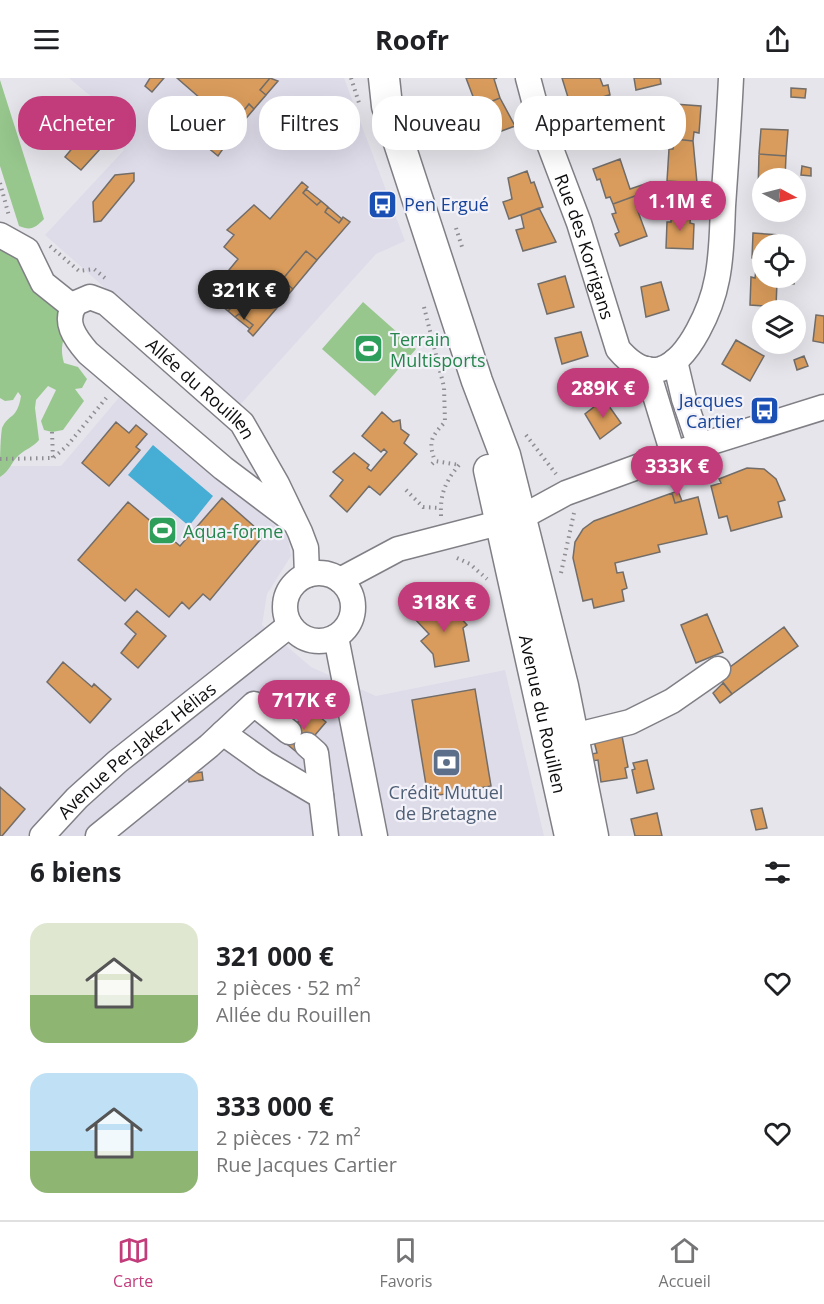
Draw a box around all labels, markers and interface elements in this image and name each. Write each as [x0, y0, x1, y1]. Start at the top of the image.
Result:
text: Roofr [375, 21, 449, 58]
icon: menu [30, 23, 63, 56]
icon: share [761, 23, 794, 56]
chip: Acheter [18, 96, 136, 150]
chip: Louer [148, 96, 247, 150]
chip: Filtres [259, 96, 360, 150]
chip: Nouveau [372, 96, 502, 150]
chip: Appartement [514, 96, 686, 150]
north arrow [752, 168, 806, 222]
map controls [752, 168, 806, 354]
street label: Rue des Korrigans [549, 170, 620, 322]
pin: 1.1M € [631, 181, 729, 232]
text: 1.1M € [648, 187, 712, 214]
bus stop icon: Pen Ergué [367, 188, 399, 220]
place label: Pen Ergué [404, 192, 489, 216]
button: locate [752, 234, 806, 288]
pin: 321K € [195, 270, 293, 321]
text: 321K € [212, 276, 276, 303]
button: layers [752, 300, 806, 354]
place label: Terrain Multisports [390, 327, 486, 372]
street label: Allée du Rouillen [141, 332, 261, 443]
sports icon: Terrain Multisports [353, 333, 385, 365]
pin: 289K € [554, 368, 652, 419]
text: 289K € [571, 374, 635, 401]
place label: Jacques Cartier [677, 388, 744, 433]
bus stop icon: Jacques Cartier [748, 394, 780, 426]
pin: 333K € [628, 446, 726, 497]
text: 333K € [645, 452, 709, 479]
sports icon: Aqua-forme [146, 515, 178, 547]
place label: Aqua-forme [183, 519, 283, 543]
pin: 318K € [395, 582, 493, 633]
text: 318K € [412, 588, 476, 615]
street label: Avenue du Rouillen [514, 632, 572, 796]
street label: Avenue Per-Jakez Hélias [52, 676, 221, 824]
pin: 717K € [255, 680, 353, 731]
text: 717K € [272, 686, 336, 713]
bank icon: Crédit Mutuel de Bretagne [430, 747, 462, 779]
place label: Crédit Mutuel de Bretagne [389, 780, 503, 825]
text: 6 biens [30, 854, 121, 890]
icon: filters [761, 856, 794, 889]
text: 321 000 € [216, 938, 334, 974]
icon: home [78, 947, 150, 1019]
icon: heart [761, 967, 794, 1000]
text: 2 pièces · 52 m² [216, 974, 361, 1001]
text: Allée du Rouillen [216, 1001, 371, 1028]
text: 333 000 € [216, 1088, 334, 1124]
icon: home [78, 1097, 150, 1169]
icon: heart [761, 1117, 794, 1150]
text: 2 pièces · 72 m² [216, 1124, 361, 1151]
text: Rue Jacques Cartier [216, 1151, 397, 1178]
tab: Carte [113, 1234, 153, 1292]
tab: Favoris [379, 1234, 432, 1292]
tab: Accueil [659, 1234, 711, 1292]

